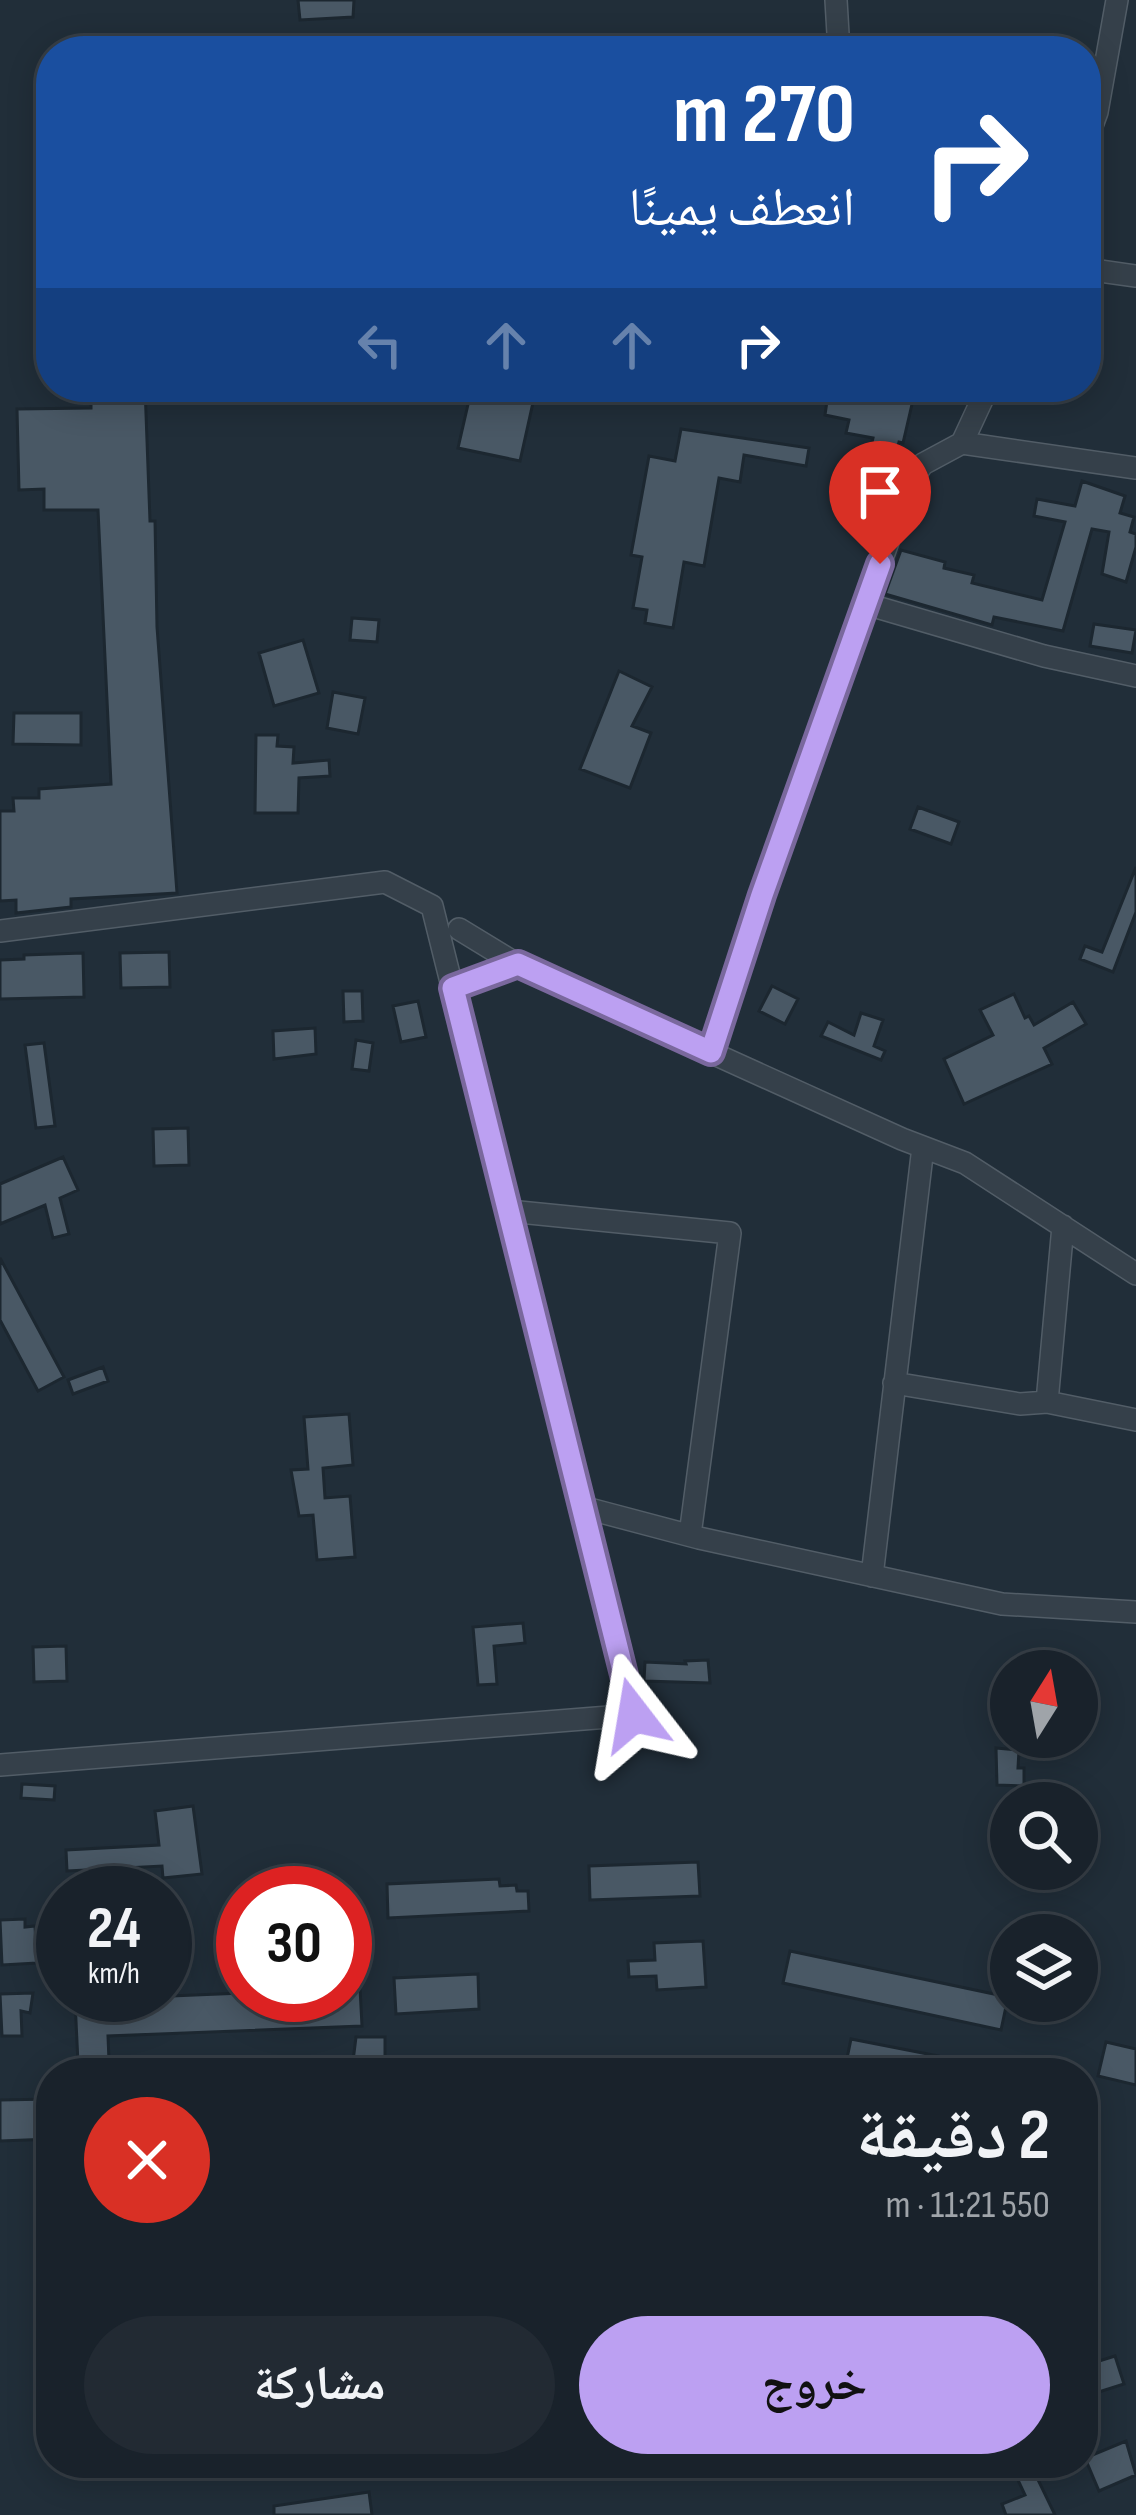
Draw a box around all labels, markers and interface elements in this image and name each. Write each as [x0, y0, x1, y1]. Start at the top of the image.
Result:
text: 270 m [673, 65, 855, 166]
icon: right [897, 84, 1053, 240]
text: انعطف يمينًا [629, 176, 855, 241]
icon: left [347, 312, 413, 378]
icon: ahead [473, 312, 539, 378]
icon: ahead [599, 312, 665, 378]
icon: right [725, 312, 791, 378]
pin [829, 441, 931, 564]
icon: arrive [847, 459, 913, 525]
north arrow [990, 1650, 1098, 1758]
map controls [990, 1650, 1098, 2022]
position arrow [571, 1652, 697, 1778]
button: search [990, 1782, 1098, 1890]
speed limit sign: 30 [216, 1866, 372, 2022]
text: 24 [87, 1893, 141, 1965]
button: layers [990, 1914, 1098, 2022]
text: km/h [88, 1956, 140, 1992]
text: 2 دقيقة [856, 2093, 1050, 2180]
button: close [84, 2097, 210, 2223]
text: 550 m · 11:21 [885, 2182, 1050, 2229]
button: مشاركة [84, 2316, 555, 2454]
button: خروج [579, 2316, 1050, 2454]

